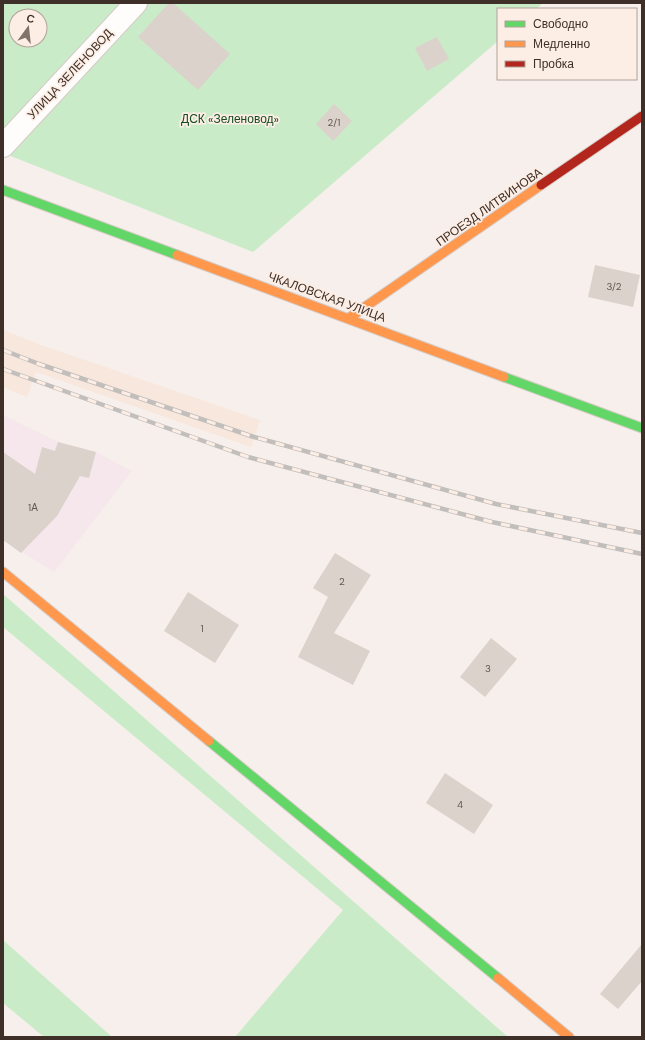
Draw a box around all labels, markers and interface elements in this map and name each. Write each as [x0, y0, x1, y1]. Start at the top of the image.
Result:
north arrow [8, 8, 48, 48]
legend [497, 8, 637, 80]
text: С [25, 11, 36, 26]
text: Свободно [533, 16, 588, 32]
street label: УЛИЦА ЗЕЛЕНОВОД [24, 25, 116, 123]
text: Медленно [533, 36, 590, 52]
text: Пробка [533, 56, 574, 72]
park label: ДСК «Зеленовод» [181, 111, 279, 127]
house number: 2/1 [328, 116, 340, 129]
street label: ПРОЕЗД ЛИТВИНОВА [433, 164, 545, 250]
street label: ЧКАЛОВСКАЯ УЛИЦА [266, 268, 388, 326]
house number: 3/2 [606, 280, 622, 293]
house number: 1А [28, 501, 38, 514]
house number: 2 [339, 575, 345, 588]
house number: 1 [200, 622, 204, 635]
house number: 3 [485, 662, 491, 675]
house number: 4 [457, 798, 463, 811]

